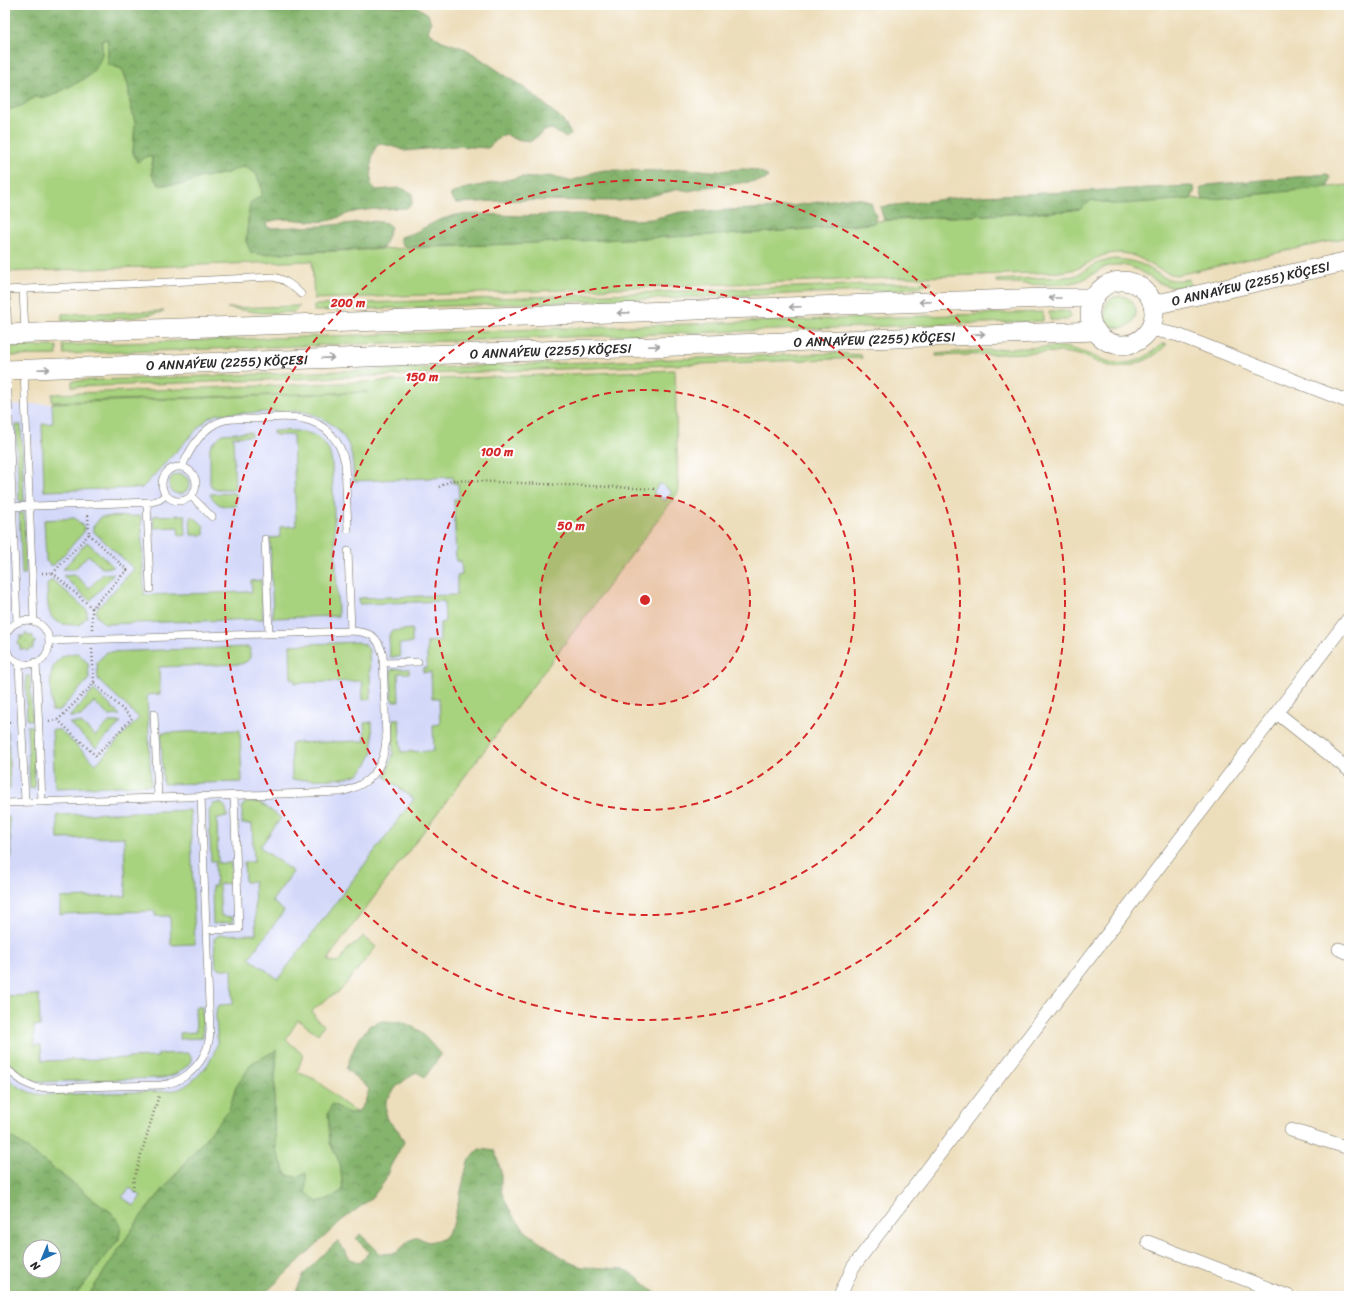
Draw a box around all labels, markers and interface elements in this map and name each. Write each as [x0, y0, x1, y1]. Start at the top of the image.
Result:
street label: O ANNAÝEW (2255) KÖÇESI [1169, 255, 1332, 313]
text: 200 m [330, 292, 366, 314]
one-way arrow [1049, 294, 1062, 302]
one-way arrow [919, 298, 932, 306]
one-way arrow [789, 303, 802, 310]
one-way arrow [617, 309, 630, 316]
street label: O ANNAÝEW (2255) KÖÇESI [793, 325, 956, 354]
one-way arrow [972, 331, 985, 338]
street label: O ANNAÝEW (2255) KÖÇESI [469, 337, 632, 365]
one-way arrow [647, 343, 660, 350]
street label: O ANNAÝEW (2255) KÖÇESI [146, 348, 308, 377]
one-way arrow [321, 355, 334, 362]
one-way arrow [37, 365, 50, 372]
text: 150 m [406, 366, 439, 388]
text: 100 m [481, 441, 514, 463]
text: 50 m [557, 515, 585, 537]
centre of rings [638, 593, 652, 607]
north arrow [22, 1239, 62, 1279]
text: N [26, 1256, 45, 1276]

